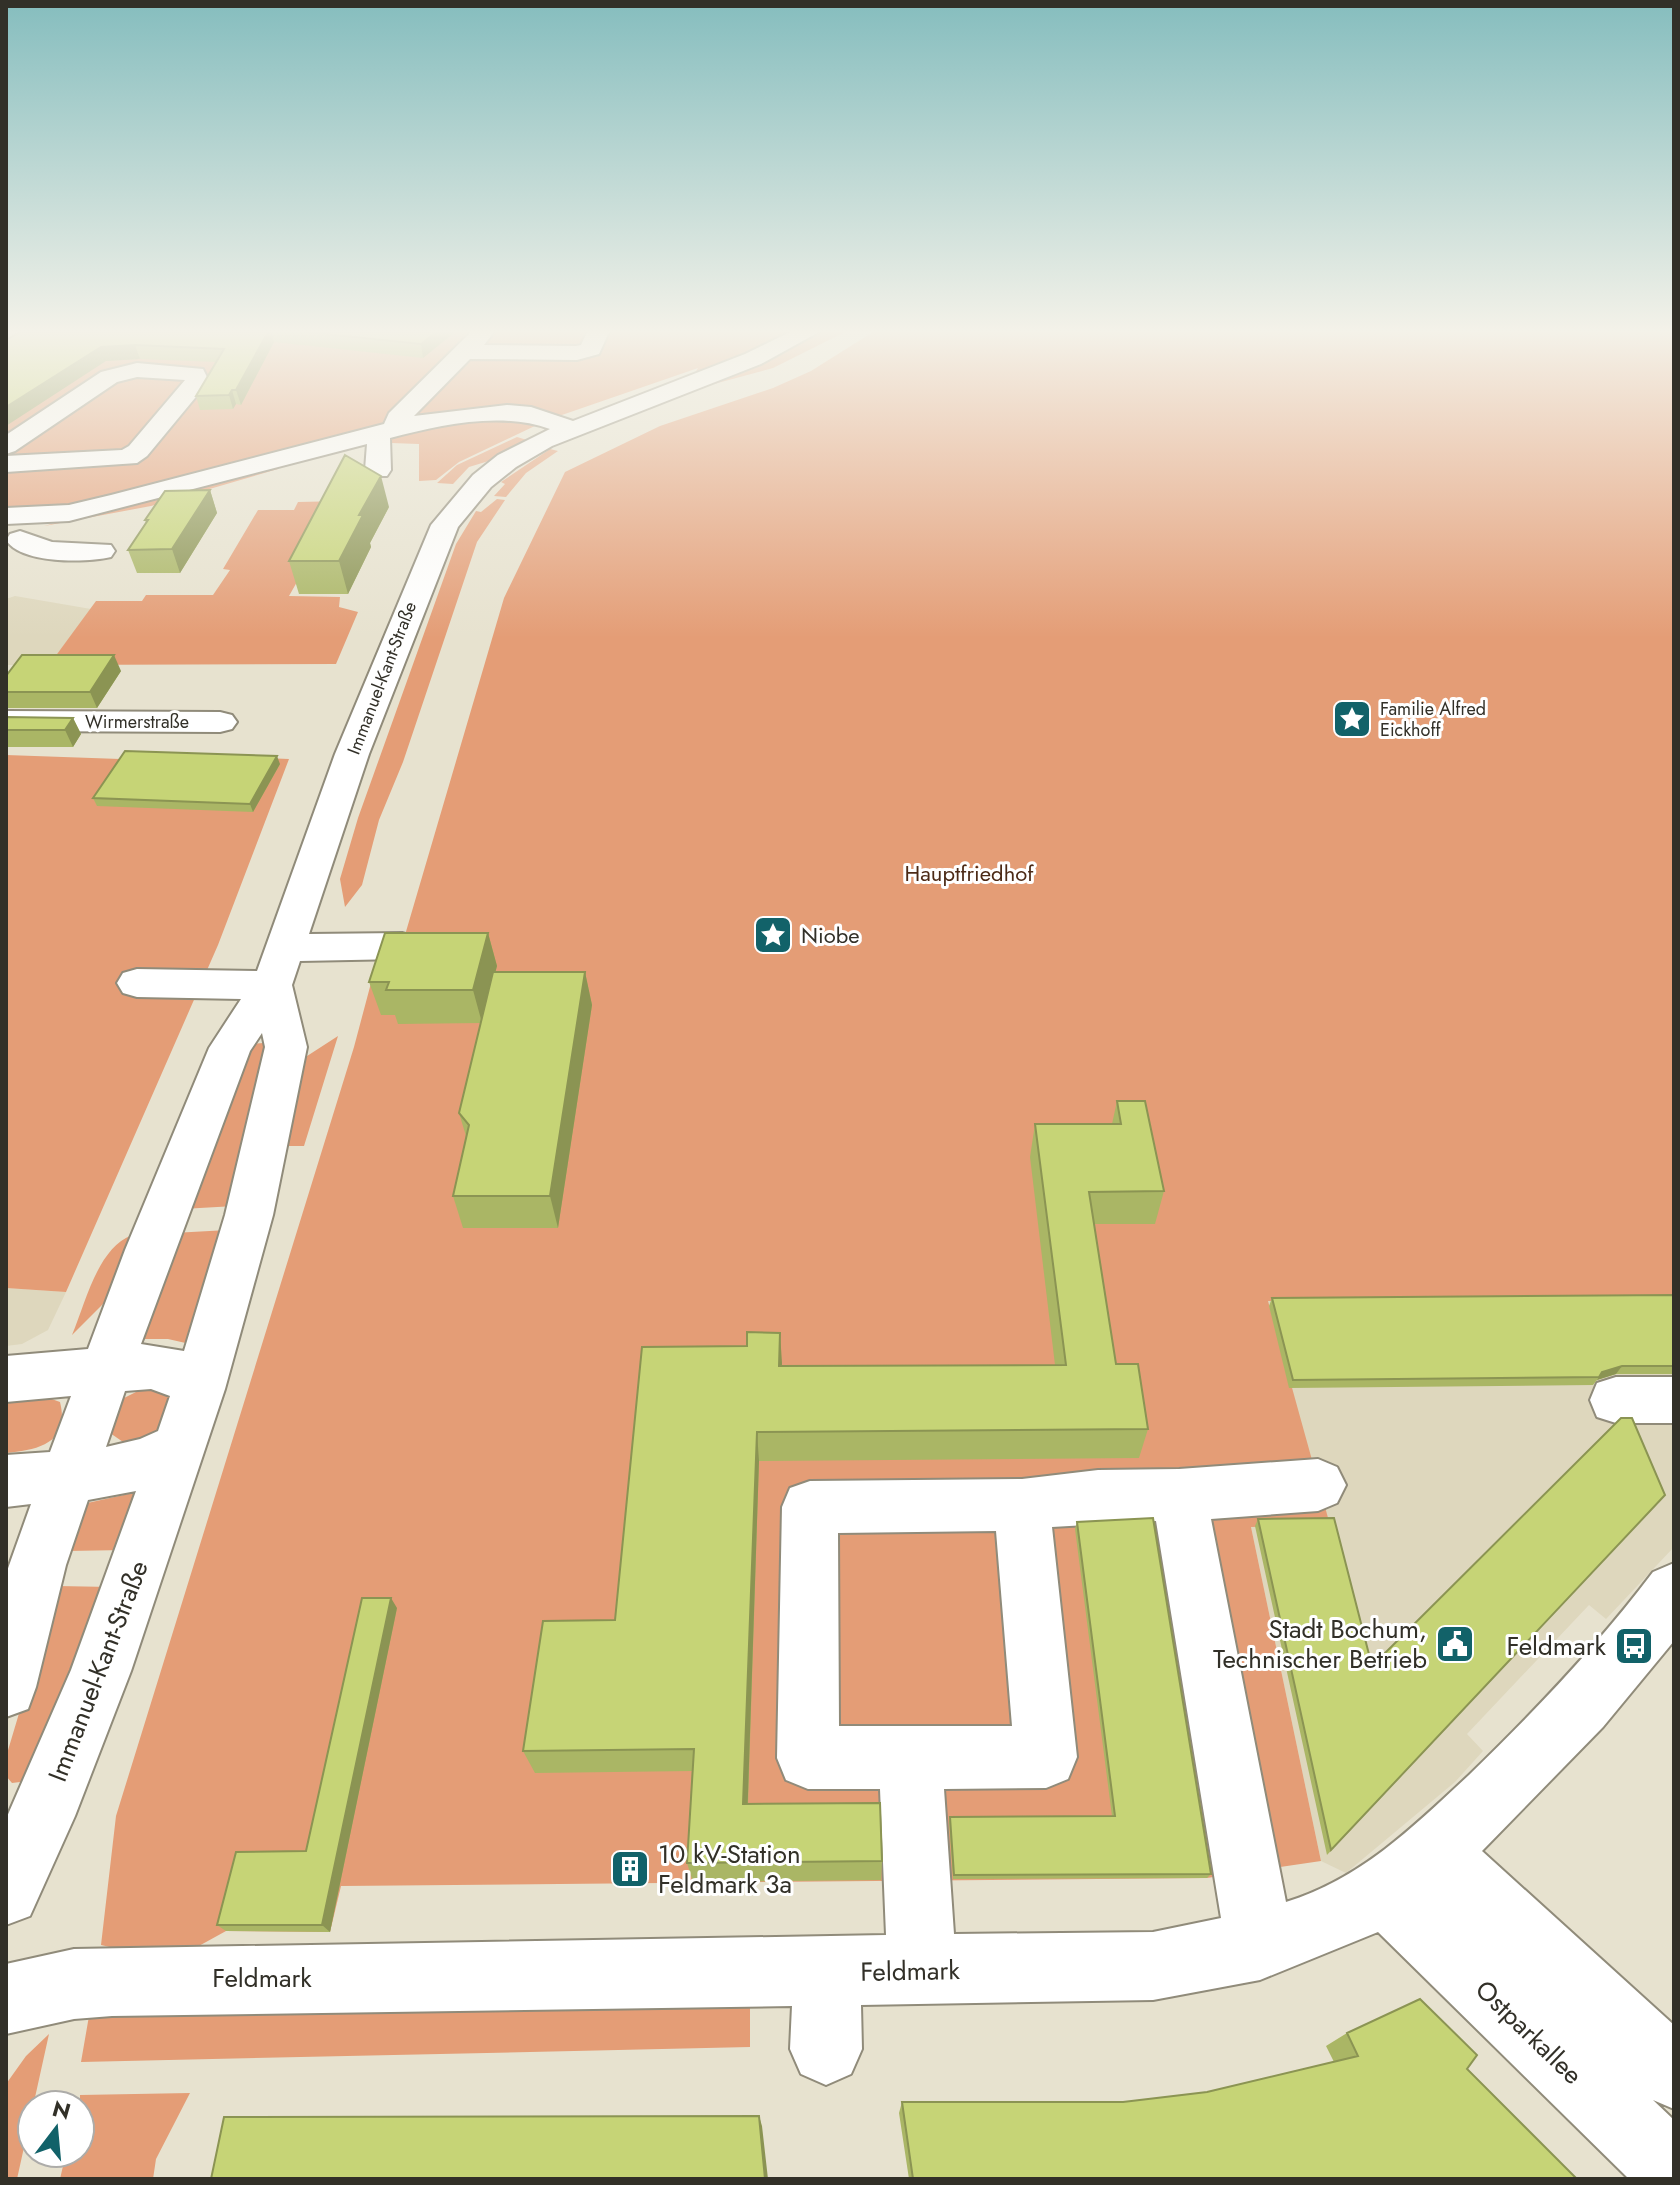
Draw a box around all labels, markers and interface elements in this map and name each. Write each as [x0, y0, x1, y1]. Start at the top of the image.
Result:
street label: Immanuel-Kant-Straße [341, 598, 423, 758]
place label: Familie Alfred Eickhoff [1380, 696, 1486, 743]
place icon: Familie Alfred Eickhoff [1331, 698, 1373, 740]
street label: Wirmerstraße [85, 709, 189, 735]
park label: Hauptfriedhof [905, 857, 1034, 889]
place icon: Niobe [752, 914, 794, 956]
place label: Niobe [801, 919, 860, 951]
street label: Immanuel-Kant-Straße [38, 1555, 158, 1787]
place label: Stadt Bochum, Technischer Betrieb [1213, 1610, 1427, 1678]
public building icon: Stadt Bochum, Technischer Betrieb [1434, 1623, 1476, 1665]
bus stop icon: Feldmark [1613, 1625, 1655, 1667]
place label: Feldmark [1506, 1627, 1607, 1665]
place label: 10 kV-Station Feldmark 3a [658, 1835, 801, 1903]
building icon: 10 kV-Station Feldmark 3a [609, 1848, 651, 1890]
street label: Feldmark [860, 1951, 961, 1991]
street label: Feldmark [212, 1959, 312, 1997]
street label: Ostparkallee [1467, 1971, 1591, 2093]
north arrow [16, 2089, 96, 2169]
text: N [49, 2092, 74, 2128]

